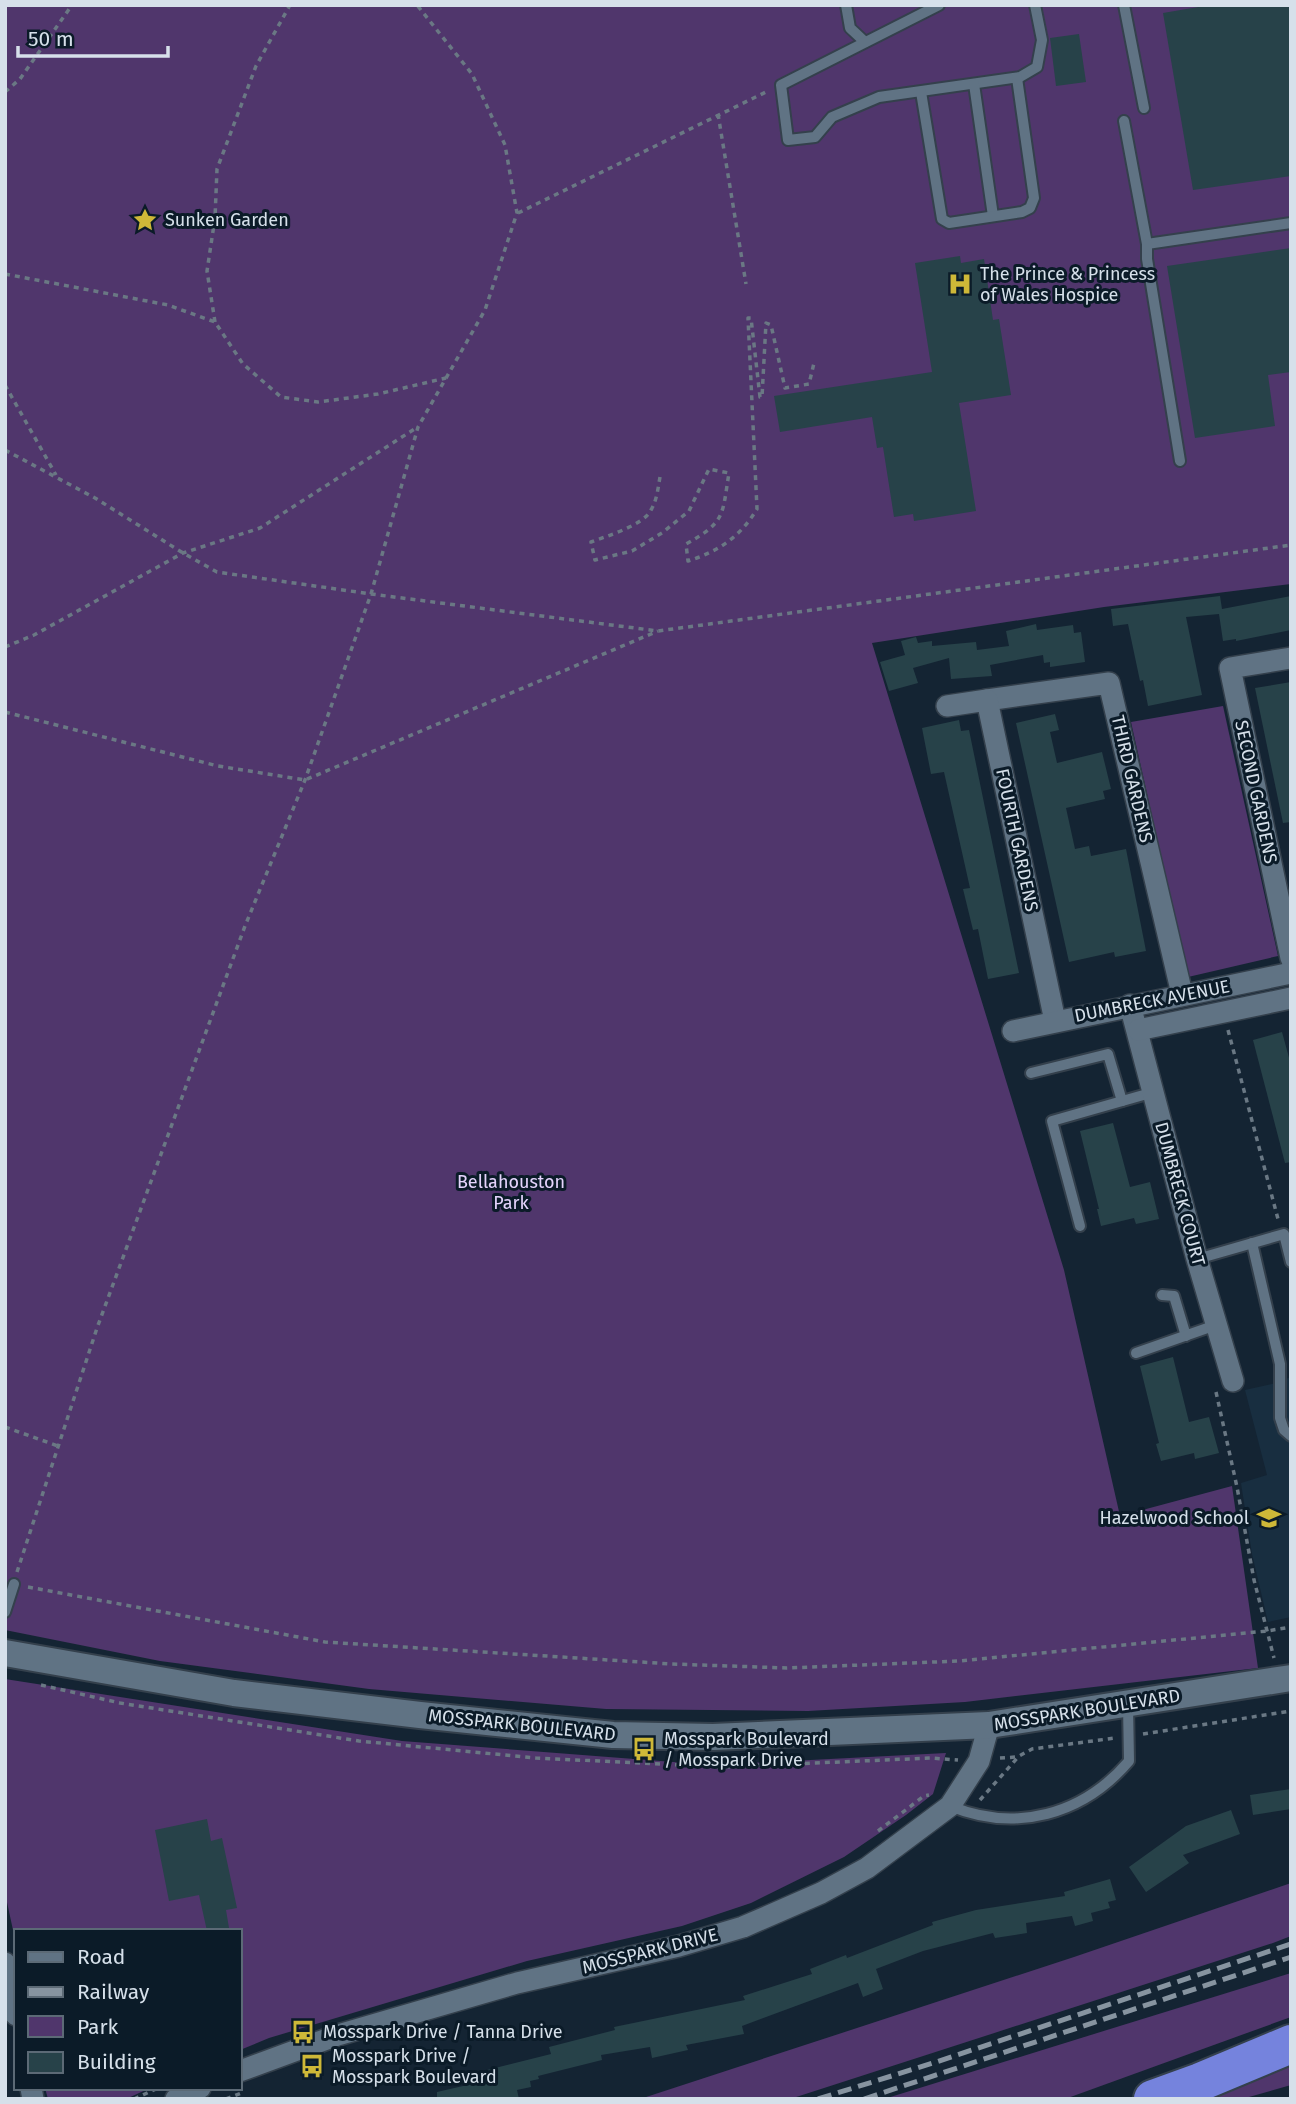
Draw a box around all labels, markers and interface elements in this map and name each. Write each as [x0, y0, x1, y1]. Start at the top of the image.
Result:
scale bar [18, 14, 168, 58]
text: 50 m [28, 26, 74, 52]
place icon: Sunken Garden [131, 206, 159, 234]
place label: Sunken Garden [165, 209, 289, 231]
place label: The Prince & Princess of Wales Hospice [980, 263, 1155, 306]
hospital icon: The Prince & Princess of Wales Hospice [946, 270, 974, 298]
street label: THIRD GARDENS [1107, 713, 1157, 845]
street label: SECOND GARDENS [1230, 718, 1282, 866]
street label: FOURTH GARDENS [991, 766, 1043, 914]
street label: DUMBRECK AVENUE [1072, 975, 1232, 1027]
street label: DUMBRECK COURT [1150, 1120, 1210, 1269]
park label: Bellahouston Park [457, 1171, 565, 1214]
school or university icon: Hazelwood School [1255, 1504, 1283, 1532]
place label: Hazelwood School [1099, 1507, 1249, 1529]
street label: MOSSPARK BOULEVARD [992, 1684, 1182, 1736]
street label: MOSSPARK BOULEVARD [427, 1704, 617, 1746]
place label: Mosspark Boulevard / Mosspark Drive [664, 1728, 829, 1771]
bus stop icon: Mosspark Boulevard / Mosspark Drive [630, 1735, 658, 1763]
street label: MOSSPARK DRIVE [580, 1924, 720, 1978]
legend [14, 1929, 242, 2090]
text: Road [77, 1944, 125, 1970]
text: Railway [77, 1979, 150, 2005]
text: Park [77, 2014, 119, 2040]
bus stop icon: Mosspark Drive / Tanna Drive [289, 2018, 317, 2046]
place label: Mosspark Drive / Tanna Drive [323, 2021, 563, 2043]
place label: Mosspark Drive / Mosspark Boulevard [332, 2045, 497, 2088]
text: Building [77, 2049, 156, 2075]
bus stop icon: Mosspark Drive / Mosspark Boulevard [298, 2052, 326, 2080]

